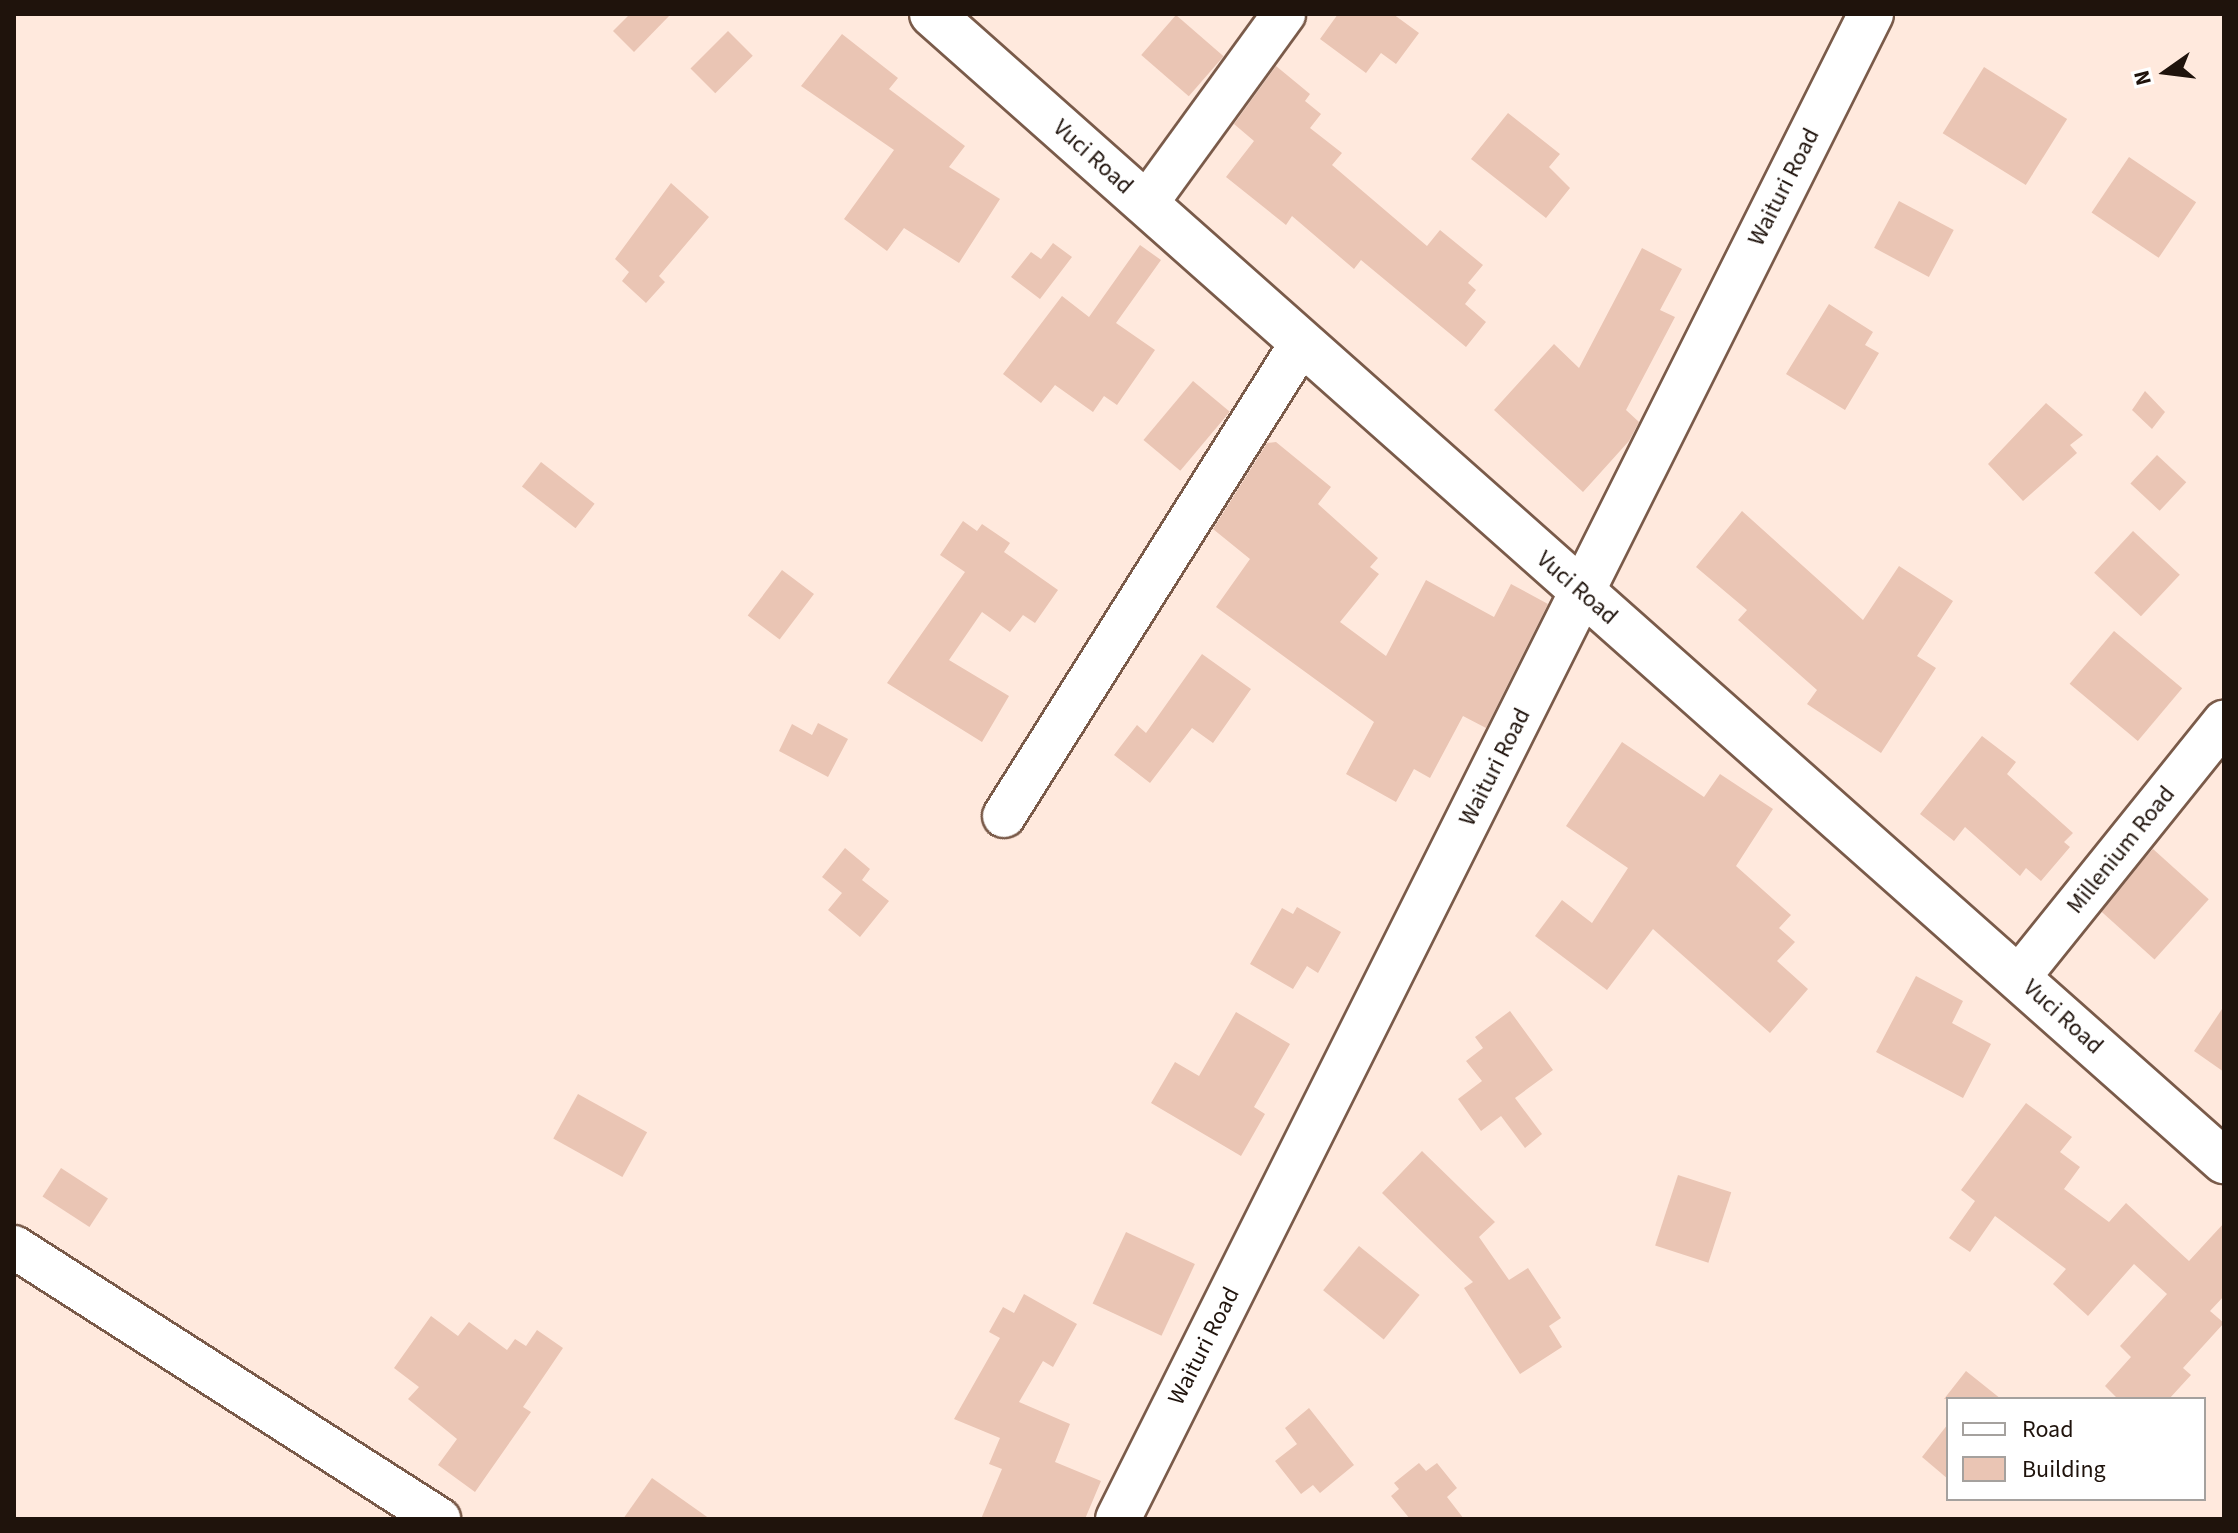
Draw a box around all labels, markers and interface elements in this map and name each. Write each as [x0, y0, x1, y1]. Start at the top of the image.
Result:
north arrow [2126, 32, 2206, 112]
text: N [2125, 67, 2160, 89]
street label: Vuci Road [1047, 114, 1139, 200]
street label: Waituri Road [1742, 123, 1826, 251]
street label: Vuci Road [1531, 545, 1623, 631]
street label: Waituri Road [1453, 703, 1537, 831]
street label: Millenium Road [2061, 780, 2181, 920]
street label: Vuci Road [2017, 974, 2109, 1060]
street label: Waituri Road [1162, 1282, 1246, 1410]
legend [1946, 1397, 2206, 1501]
text: Road [2022, 1412, 2074, 1447]
text: Building [2022, 1452, 2106, 1487]

